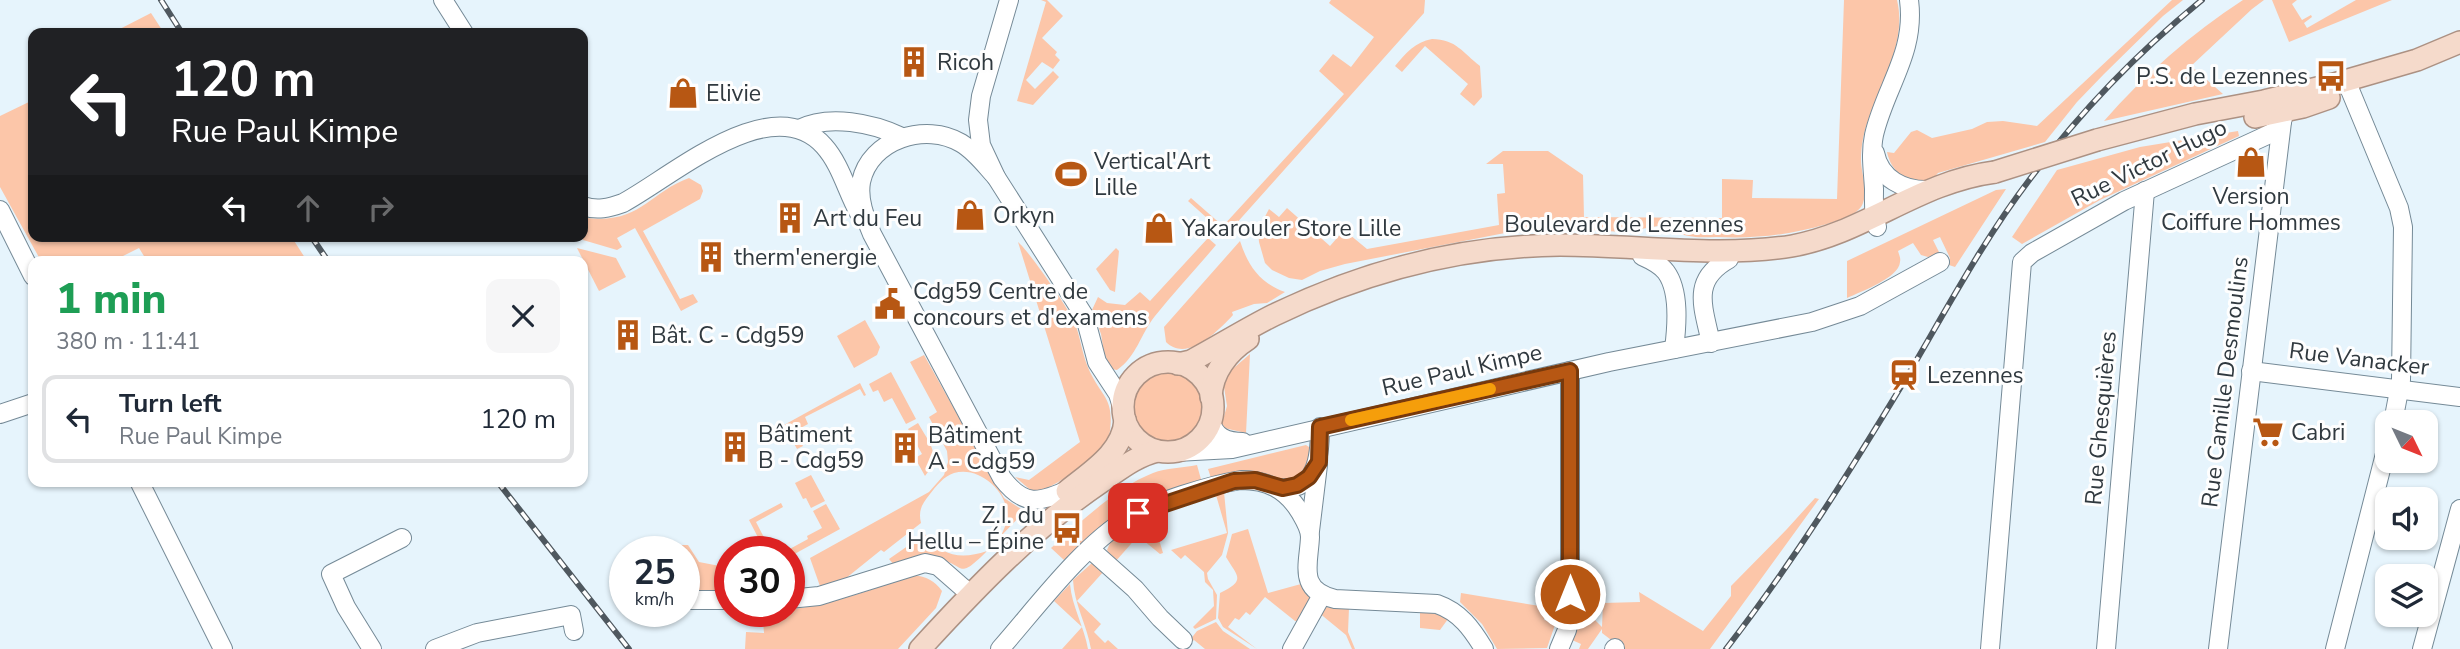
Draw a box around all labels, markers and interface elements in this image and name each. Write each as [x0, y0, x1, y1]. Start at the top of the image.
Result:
building icon: Ricoh [897, 45, 931, 79]
text: 120 m [171, 46, 315, 113]
place label: Ricoh [937, 47, 994, 78]
icon: left [56, 56, 147, 147]
bus stop icon: P.S. de Lezennes [2314, 59, 2348, 93]
place label: P.S. de Lezennes [2136, 61, 2308, 92]
shop icon: Elivie [666, 76, 700, 110]
place label: Elivie [706, 78, 761, 109]
text: Rue Paul Kimpe [171, 110, 398, 153]
street label: Rue Victor Hugo [2066, 112, 2232, 214]
shop icon: Version Coiffure Hommes [2234, 145, 2268, 179]
place label: Vertical'Art Lille [1093, 146, 1211, 203]
sports icon: Vertical'Art Lille [1054, 157, 1088, 191]
place label: Version Coiffure Hommes [2161, 181, 2341, 238]
icon: left [216, 189, 254, 227]
icon: ahead [289, 189, 327, 227]
icon: right [362, 189, 400, 227]
shop icon: Orkyn [953, 198, 987, 232]
place label: Orkyn [993, 200, 1055, 231]
building icon: Art du Feu [773, 201, 807, 235]
place label: Art du Feu [813, 203, 922, 234]
street label: Boulevard de Lezennes [1504, 209, 1744, 240]
shop icon: Yakarouler Store Lille [1142, 211, 1176, 245]
place label: Yakarouler Store Lille [1181, 213, 1401, 244]
building icon: therm'energie [694, 240, 728, 274]
place label: therm'energie [734, 242, 877, 273]
street label: Rue Camille Desmoulins [2194, 255, 2256, 509]
text: 1 min [56, 271, 166, 328]
place label: Cdg59 Centre de concours et d'examens [913, 276, 1148, 333]
button: close [486, 279, 560, 353]
public building icon: Cdg59 Centre de concours et d'examens [873, 287, 907, 321]
building icon: Bât. C - Cdg59 [611, 318, 645, 352]
place label: Bât. C - Cdg59 [651, 320, 804, 351]
text: 380 m · 11:41 [56, 326, 201, 357]
street label: Rue Ghesquières [2078, 330, 2124, 506]
street label: Rue Vanacker [2287, 335, 2431, 383]
street label: Rue Paul Kimpe [1379, 337, 1545, 403]
station icon: Lezennes [1887, 358, 1921, 392]
place label: Lezennes [1927, 360, 2024, 391]
text: Turn left [119, 386, 222, 421]
icon: left [60, 400, 98, 438]
text: 120 m [480, 402, 556, 437]
north arrow [2375, 410, 2438, 472]
map controls [2375, 410, 2438, 627]
supermarket icon: Cabri [2251, 415, 2285, 449]
place label: Cabri [2291, 417, 2345, 448]
place label: Bâtiment B - Cdg59 [758, 419, 864, 476]
place label: Bâtiment A - Cdg59 [928, 420, 1036, 477]
text: Rue Paul Kimpe [119, 421, 282, 452]
building icon: Bâtiment B - Cdg59 [718, 430, 752, 464]
building icon: Bâtiment A - Cdg59 [888, 431, 922, 465]
pin [1108, 483, 1168, 543]
button: sound [2375, 487, 2438, 550]
icon: arrive [1119, 494, 1157, 532]
place label: Z.I. du Hellu – Épine [907, 500, 1044, 557]
bus stop icon: Z.I. du Hellu – Épine [1050, 511, 1084, 545]
speed limit sign: 30 [714, 536, 805, 627]
text: 25 [633, 549, 676, 596]
position arrow [1533, 557, 1607, 631]
button: layers [2375, 564, 2438, 627]
text: km/h [635, 587, 674, 611]

